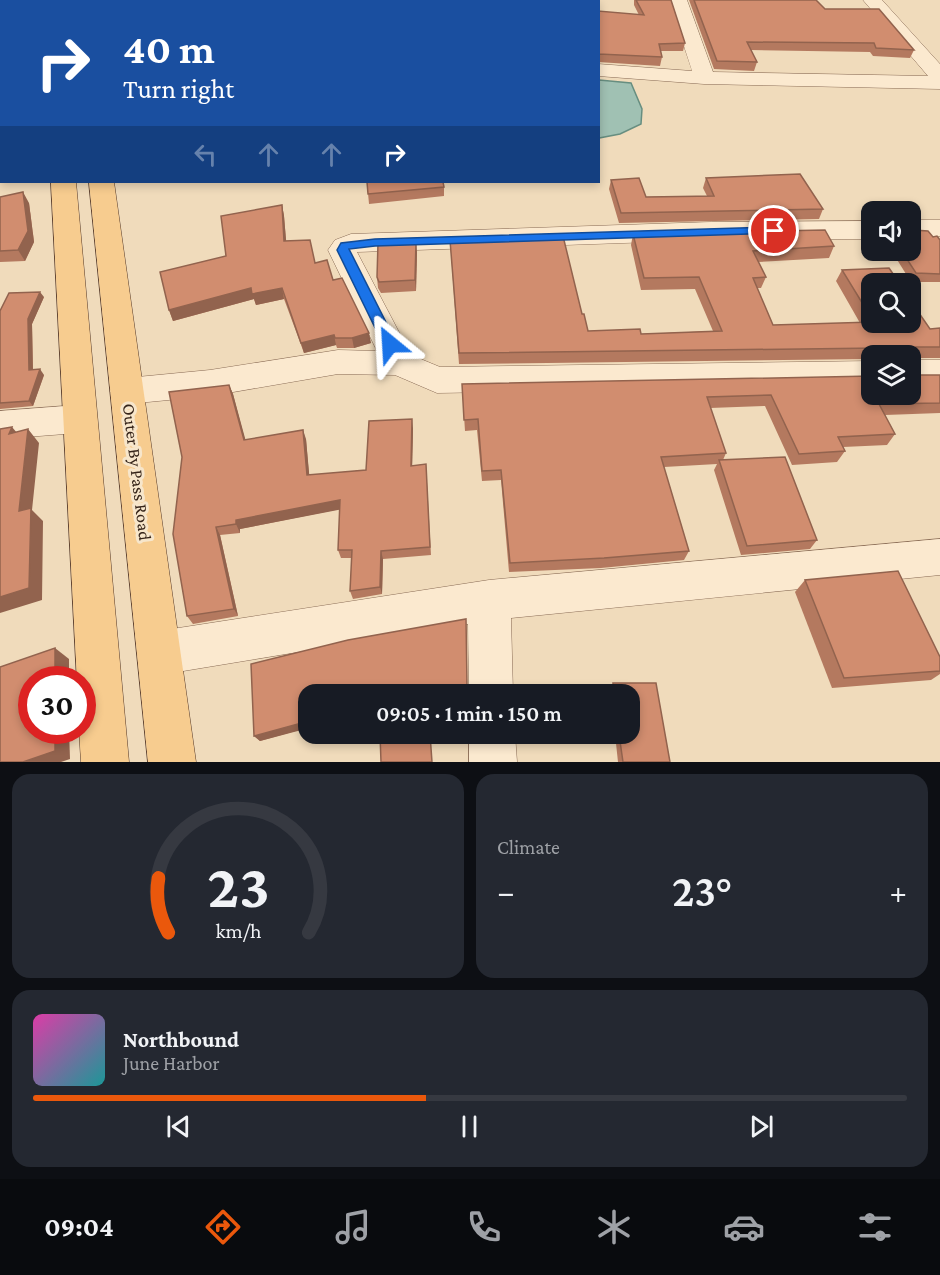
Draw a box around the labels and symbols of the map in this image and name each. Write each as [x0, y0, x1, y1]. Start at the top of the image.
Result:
pin [748, 205, 799, 256]
position arrow [358, 312, 422, 376]
street label: Outer By Pass Road [119, 402, 155, 542]
speed limit sign: 30 [18, 666, 96, 744]

